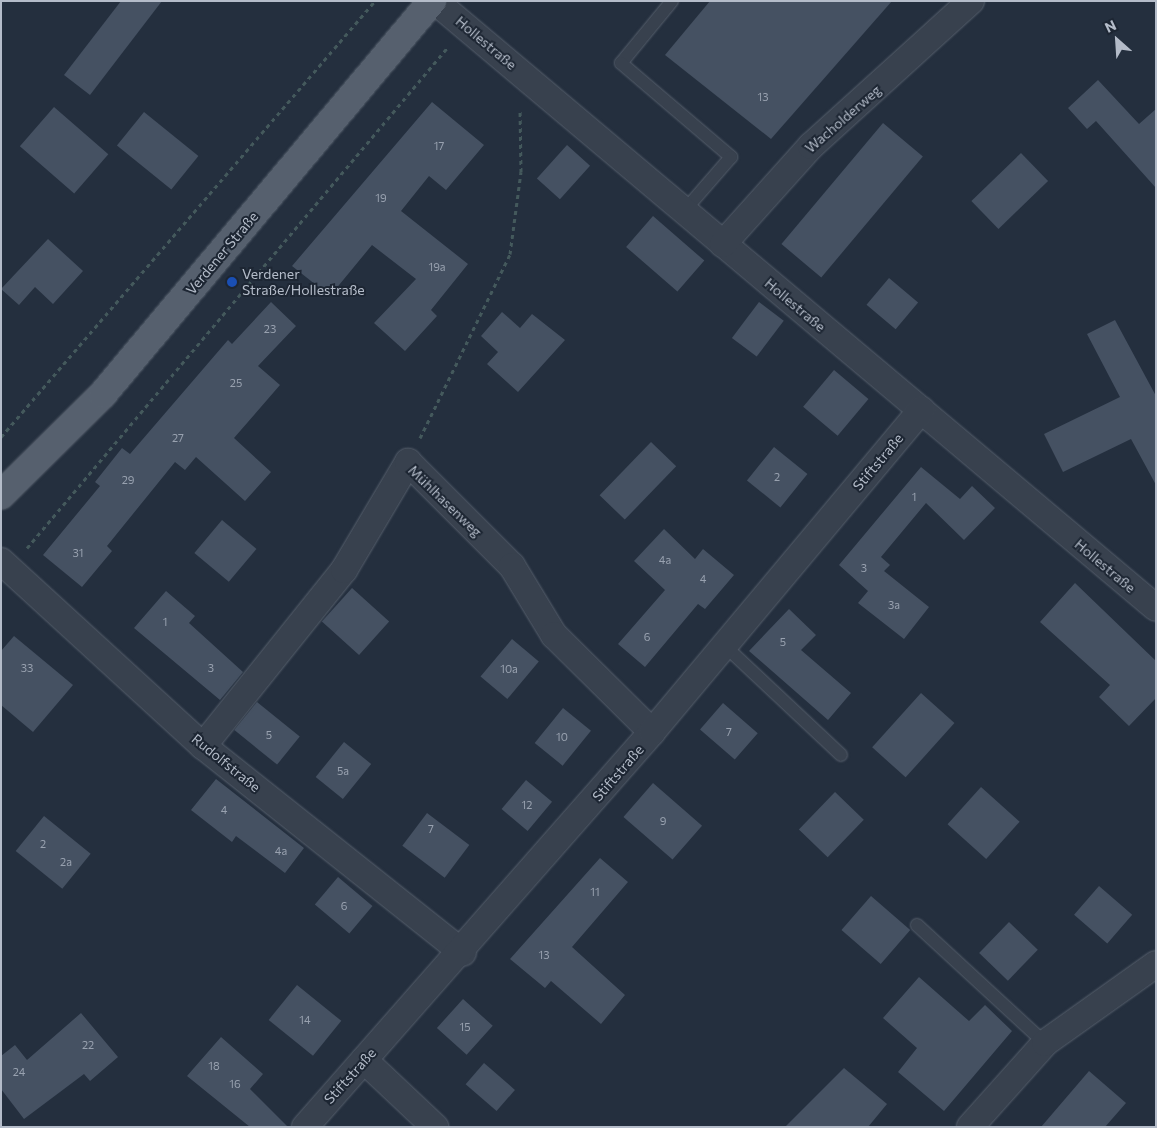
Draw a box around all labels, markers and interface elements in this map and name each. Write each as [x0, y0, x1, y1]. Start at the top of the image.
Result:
street label: Hollestraße [452, 13, 520, 73]
north arrow [1092, 15, 1142, 65]
text: N [1102, 16, 1119, 36]
street label: Wacholderweg [802, 82, 884, 156]
house number: 13 [758, 90, 768, 104]
house number: 17 [434, 139, 444, 153]
house number: 19 [375, 191, 387, 205]
street label: Verdener Straße [182, 208, 262, 298]
house number: 19a [428, 260, 446, 274]
place label: Verdener Straße/Hollestraße [242, 266, 365, 298]
street label: Hollestraße [761, 275, 829, 335]
marker: Verdener Straße/Hollestraße [226, 276, 238, 288]
house number: 23 [264, 322, 276, 336]
house number: 25 [230, 376, 242, 390]
street label: Stiftstraße [849, 430, 907, 494]
house number: 27 [172, 431, 184, 445]
street label: Mühlhasenweg [405, 462, 485, 540]
house number: 2 [774, 470, 780, 484]
house number: 29 [122, 473, 134, 487]
house number: 1 [912, 490, 916, 504]
street label: Hollestraße [1071, 536, 1139, 596]
house number: 31 [73, 546, 83, 560]
house number: 4a [659, 553, 671, 567]
house number: 3 [861, 561, 867, 575]
house number: 4 [700, 572, 706, 586]
house number: 3a [888, 598, 900, 612]
house number: 1 [163, 615, 167, 629]
house number: 6 [644, 630, 650, 644]
house number: 5 [780, 635, 786, 649]
house number: 33 [21, 661, 33, 675]
house number: 3 [208, 661, 214, 675]
house number: 10a [500, 662, 518, 676]
house number: 7 [726, 725, 732, 739]
house number: 5 [266, 728, 272, 742]
street label: Rudolfstraße [188, 730, 264, 796]
house number: 10 [556, 730, 568, 744]
street label: Stiftstraße [589, 741, 647, 805]
house number: 5a [337, 764, 349, 778]
house number: 12 [522, 798, 532, 812]
house number: 4 [221, 803, 227, 817]
house number: 9 [660, 814, 666, 828]
house number: 7 [428, 822, 434, 836]
house number: 2 [40, 837, 46, 851]
house number: 4a [275, 844, 287, 858]
house number: 2a [60, 855, 72, 869]
house number: 11 [590, 885, 600, 899]
house number: 6 [341, 899, 347, 913]
house number: 13 [539, 948, 549, 962]
house number: 14 [299, 1013, 311, 1027]
house number: 15 [459, 1020, 471, 1034]
house number: 22 [82, 1038, 94, 1052]
street label: Stiftstraße [321, 1045, 379, 1107]
house number: 18 [208, 1059, 220, 1073]
house number: 24 [13, 1065, 25, 1079]
house number: 16 [229, 1077, 241, 1091]

